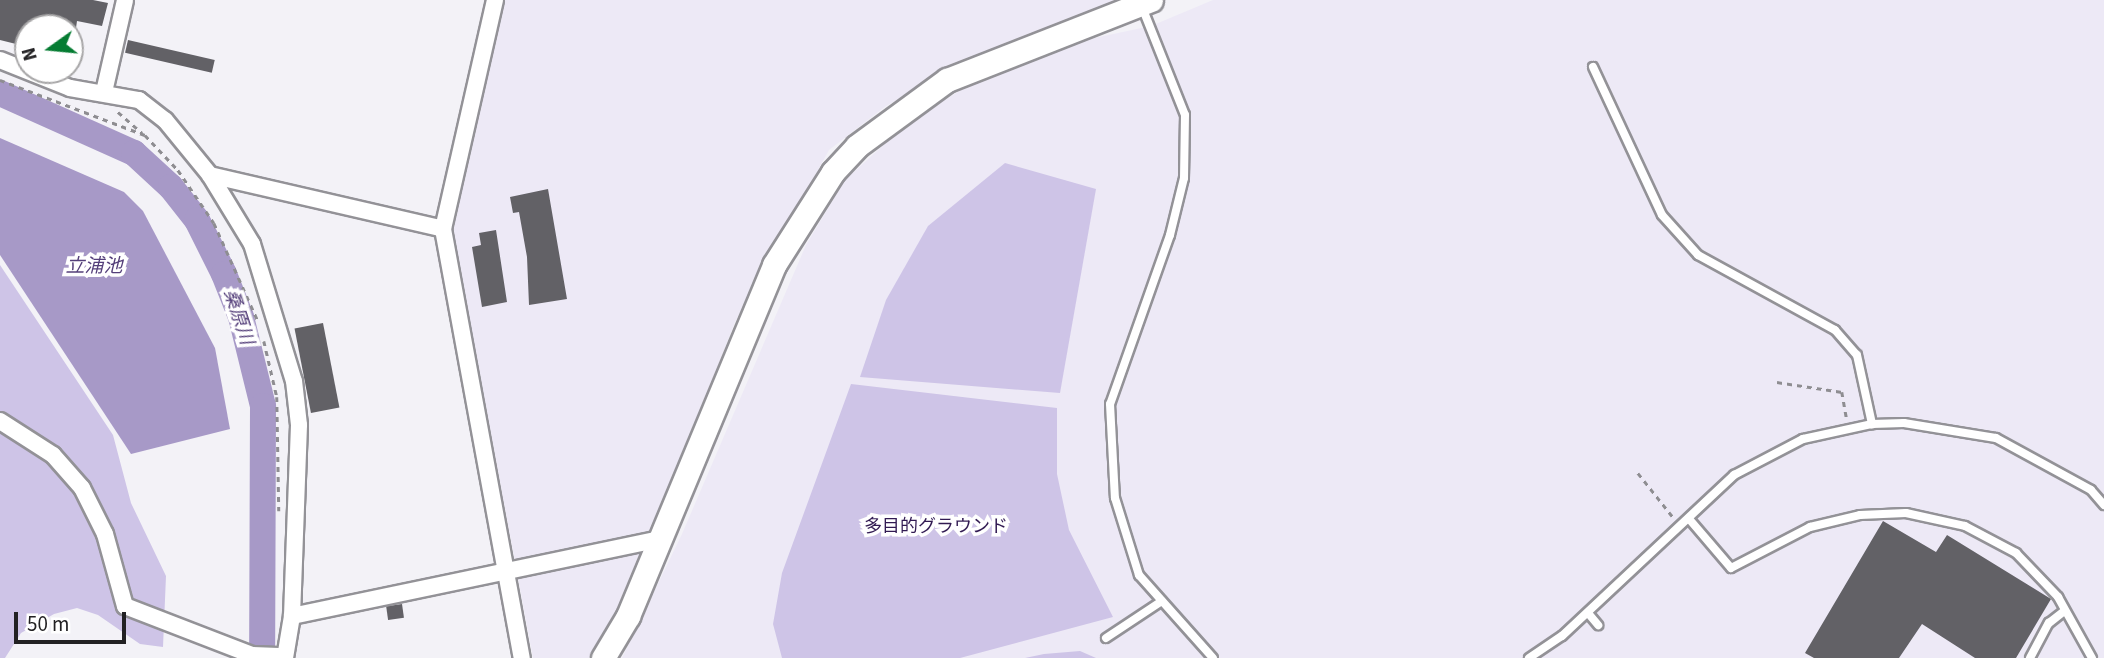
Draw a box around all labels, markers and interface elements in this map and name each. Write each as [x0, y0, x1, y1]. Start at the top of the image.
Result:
north arrow [14, 14, 84, 84]
text: N [15, 44, 45, 64]
water label: 立浦池 [66, 256, 122, 278]
water label: 桑原川 [218, 286, 258, 348]
park label: 多目的グラウンド [864, 516, 1008, 538]
scale bar [18, 598, 130, 642]
text: 50 m [27, 609, 69, 639]

